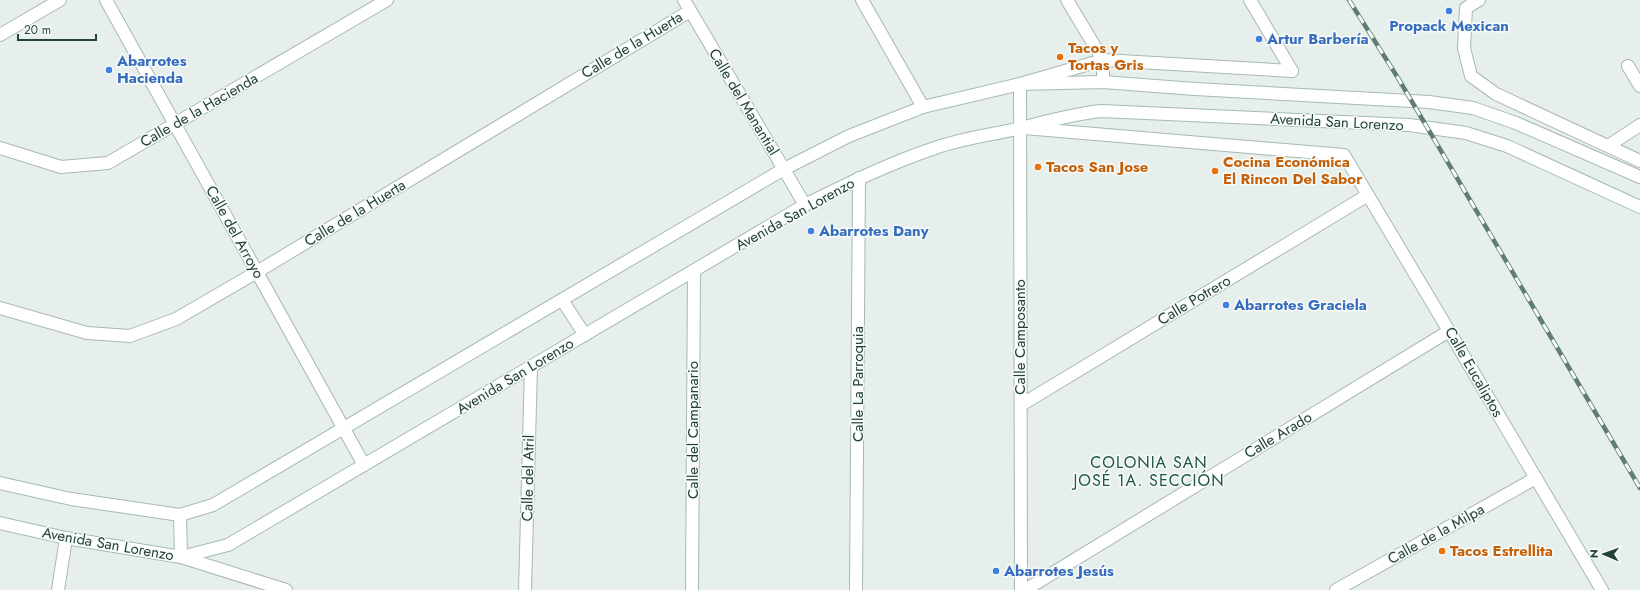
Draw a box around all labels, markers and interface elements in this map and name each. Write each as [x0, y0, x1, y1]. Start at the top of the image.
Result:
street label: Calle de la Huerta [577, 6, 687, 84]
marker: Propack Mexican [1444, 6, 1454, 16]
place label: Propack Mexican [1389, 15, 1509, 37]
scale bar [18, 16, 96, 42]
text: 20 m [24, 21, 51, 39]
place label: Artur Barbería [1266, 28, 1369, 50]
marker: Artur Barbería [1254, 34, 1264, 44]
place label: Tacos y Tortas Gris [1068, 37, 1144, 76]
street label: Calle del Manantial [703, 44, 785, 160]
place label: Abarrotes Hacienda [116, 50, 187, 89]
marker: Tacos y Tortas Gris [1055, 52, 1065, 62]
marker: Abarrotes Hacienda [104, 65, 114, 75]
street label: Calle de la Hacienda [136, 67, 262, 153]
street label: Avenida San Lorenzo [1270, 108, 1404, 136]
place label: Cocina Económica El Rincon Del Sabor [1223, 151, 1363, 190]
place label: Tacos San Jose [1046, 156, 1149, 178]
marker: Tacos San Jose [1033, 162, 1043, 172]
marker: Cocina Económica El Rincon Del Sabor [1210, 166, 1220, 176]
street label: Avenida San Lorenzo [731, 172, 859, 256]
street label: Calle de la Huerta [300, 174, 410, 252]
street label: Calle del Arroyo [200, 181, 270, 283]
place label: Abarrotes Dany [818, 220, 929, 242]
marker: Abarrotes Dany [806, 226, 816, 236]
street label: Calle Potrero [1153, 269, 1235, 331]
street label: Calle Camposanto [1009, 279, 1031, 395]
place label: Abarrotes Graciela [1233, 294, 1367, 316]
marker: Abarrotes Graciela [1221, 300, 1231, 310]
street label: Calle Eucaliptos [1439, 323, 1509, 421]
street label: Calle La Parroquia [847, 326, 869, 442]
street label: Avenida San Lorenzo [452, 332, 578, 420]
street label: Calle del Campanario [682, 361, 704, 499]
street label: Calle Arado [1240, 406, 1316, 464]
street label: Calle del Atril [516, 434, 540, 522]
district label: COLONIA SAN JOSÉ 1A. SECCIÓN [1071, 451, 1225, 492]
street label: Calle de la Milpa [1384, 498, 1488, 570]
street label: Avenida San Lorenzo [40, 522, 176, 566]
north arrow [1584, 534, 1624, 574]
place label: Tacos Estrellita [1450, 540, 1553, 562]
marker: Tacos Estrellita [1437, 546, 1447, 556]
text: N [1586, 549, 1602, 558]
place label: Abarrotes Jesús [1003, 560, 1114, 582]
marker: Abarrotes Jesús [991, 566, 1001, 576]

